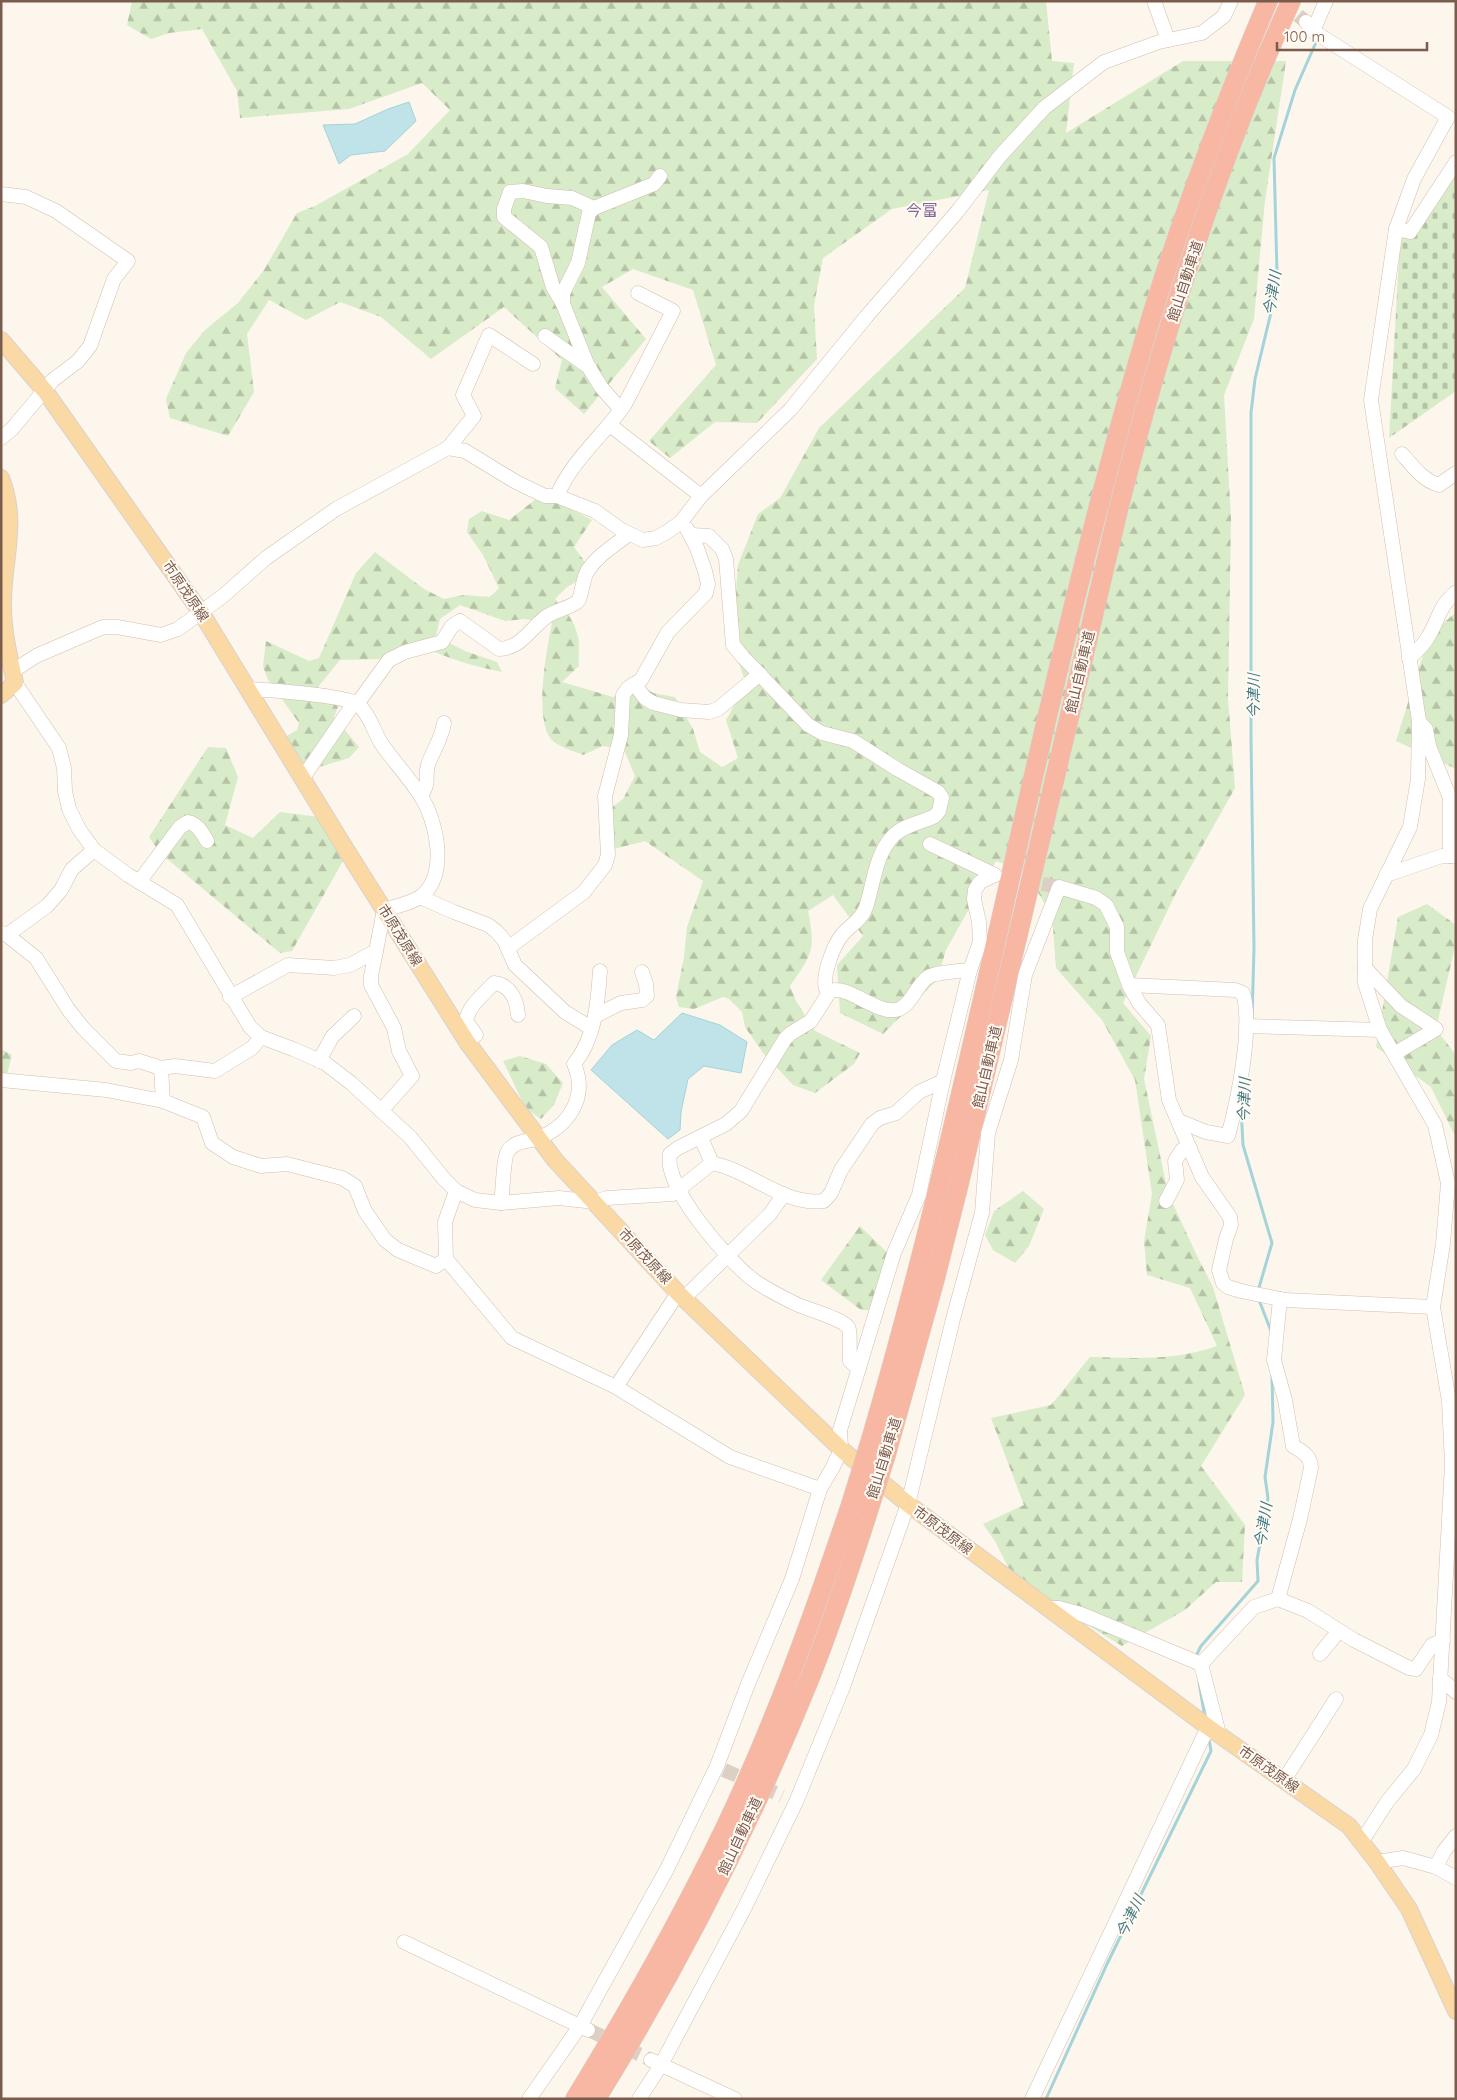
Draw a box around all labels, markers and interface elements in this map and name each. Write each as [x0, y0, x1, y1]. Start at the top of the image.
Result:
scale bar [1277, 20, 1427, 52]
text: 100 m [1284, 27, 1325, 46]
district label: 今富 [906, 200, 938, 220]
street label: 館山自動車道 [1163, 238, 1207, 324]
water label: 今津川 [1259, 267, 1285, 317]
street label: 市原茂原線 [159, 557, 213, 625]
street label: 館山自動車道 [1062, 629, 1098, 715]
water label: 今津川 [1244, 672, 1263, 719]
street label: 市原茂原線 [374, 901, 426, 969]
street label: 館山自動車道 [969, 1024, 1005, 1110]
water label: 今津川 [1234, 1075, 1254, 1123]
street label: 市原茂原線 [615, 1224, 675, 1288]
street label: 館山自動車道 [863, 1415, 905, 1501]
water label: 今津川 [1250, 1499, 1276, 1549]
street label: 市原茂原線 [910, 1502, 976, 1558]
street label: 市原茂原線 [1235, 1742, 1303, 1796]
street label: 館山自動車道 [714, 1794, 766, 1878]
water label: 今津川 [1112, 1890, 1149, 1940]

